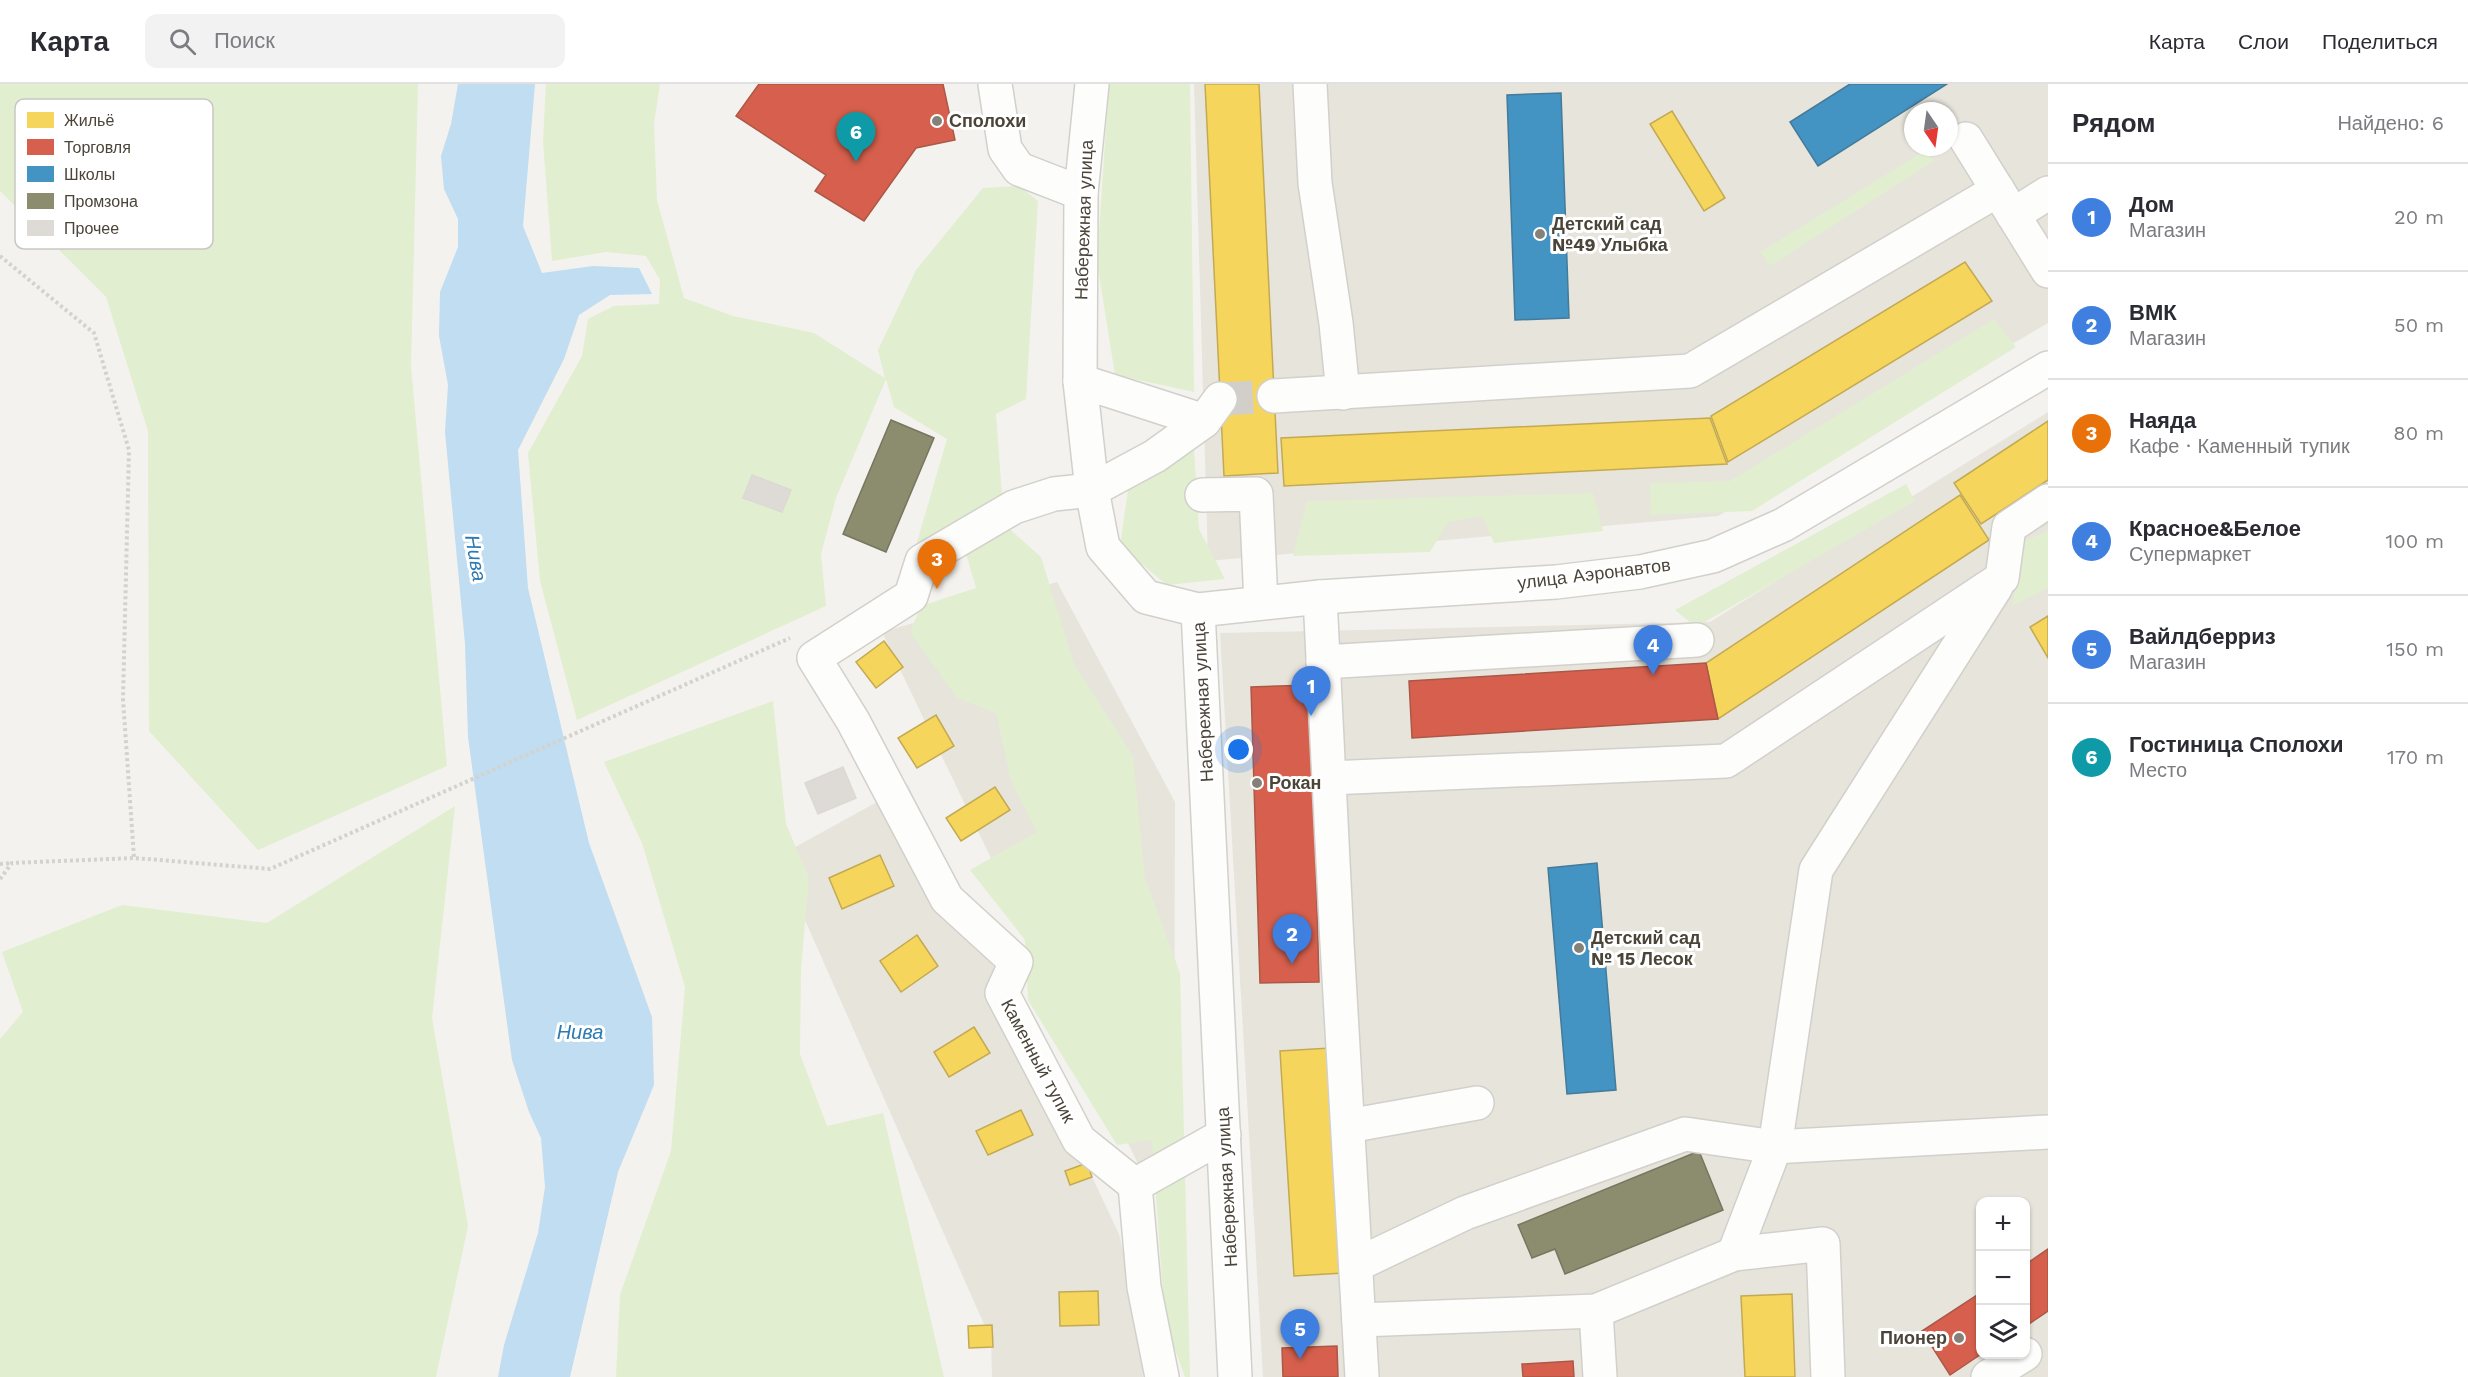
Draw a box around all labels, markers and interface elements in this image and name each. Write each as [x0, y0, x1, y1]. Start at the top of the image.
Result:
search box [145, 14, 565, 68]
text: Карта [30, 25, 109, 58]
icon: search [166, 25, 199, 58]
text: Поиск [214, 28, 275, 53]
text: Карта [2149, 29, 2205, 54]
text: Слои [2238, 29, 2289, 54]
text: Поделиться [2322, 29, 2438, 54]
legend [15, 99, 213, 249]
north arrow [1904, 102, 1958, 156]
text: Рядом [2072, 108, 2155, 138]
place label: Сполохи [949, 110, 1026, 131]
text: Жильё [64, 111, 114, 130]
text: Найдено: 6 [2337, 111, 2444, 135]
pin: 6 [836, 112, 876, 162]
marker: Сполохи [930, 114, 944, 128]
text: Торговля [64, 138, 131, 157]
street label: Набережная улица [1070, 139, 1097, 300]
text: Школы [64, 165, 115, 184]
text: Промзона [64, 192, 138, 211]
text: Дом [2129, 192, 2174, 217]
text: 1 [2087, 205, 2096, 229]
text: 20 m [2394, 205, 2444, 229]
place label: Детский сад №49 Улыбка [1552, 213, 1669, 255]
text: Магазин [2129, 218, 2206, 242]
text: Прочее [64, 219, 119, 238]
marker: Детский сад №49 Улыбка [1533, 227, 1547, 241]
text: ВМК [2129, 300, 2177, 325]
text: 2 [2086, 313, 2097, 337]
text: 50 m [2394, 313, 2444, 337]
text: Магазин [2129, 326, 2206, 350]
text: Наяда [2129, 408, 2196, 433]
text: 3 [2086, 421, 2097, 445]
text: 80 m [2393, 421, 2444, 445]
text: Кафе · Каменный тупик [2129, 434, 2350, 458]
text: Красное&Белое [2129, 516, 2301, 541]
text: 4 [2085, 529, 2098, 553]
text: 100 m [2385, 529, 2444, 553]
water label: Нива [460, 533, 492, 583]
pin: 3 [918, 540, 956, 589]
text: Супермаркет [2129, 542, 2251, 566]
street label: улица Аэронавтов [1516, 554, 1672, 593]
street label: Набережная улица [1188, 620, 1217, 783]
text: Вайлдберриз [2129, 624, 2276, 649]
pin: 4 [1634, 626, 1672, 675]
text: 5 [2086, 637, 2097, 661]
text: 150 m [2386, 637, 2444, 661]
text: Магазин [2129, 650, 2206, 674]
pin: 1 [1292, 666, 1330, 716]
text: Гостиница Сполохи [2129, 732, 2344, 757]
your location [1224, 735, 1253, 764]
text: 6 [2085, 745, 2098, 769]
text: 170 m [2387, 745, 2444, 769]
text: Место [2129, 758, 2187, 782]
place label: Рокан [1269, 772, 1321, 793]
marker: Рокан [1250, 776, 1264, 790]
pin: 2 [1272, 914, 1312, 964]
place label: Детский сад № 15 Лесок [1591, 927, 1701, 969]
marker: Детский сад № 15 Лесок [1572, 941, 1586, 955]
street label: Каменный тупик [997, 995, 1080, 1126]
water label: Нива [557, 1020, 603, 1044]
street label: Набережная улица [1212, 1105, 1241, 1268]
map controls [1976, 1197, 2030, 1359]
button: + [1976, 1197, 2030, 1251]
button: − [1976, 1251, 2030, 1305]
button: layers [1976, 1305, 2030, 1359]
pin: 5 [1280, 1310, 1320, 1359]
place label: Пионер [1880, 1327, 1947, 1348]
marker: Пионер [1952, 1331, 1966, 1345]

